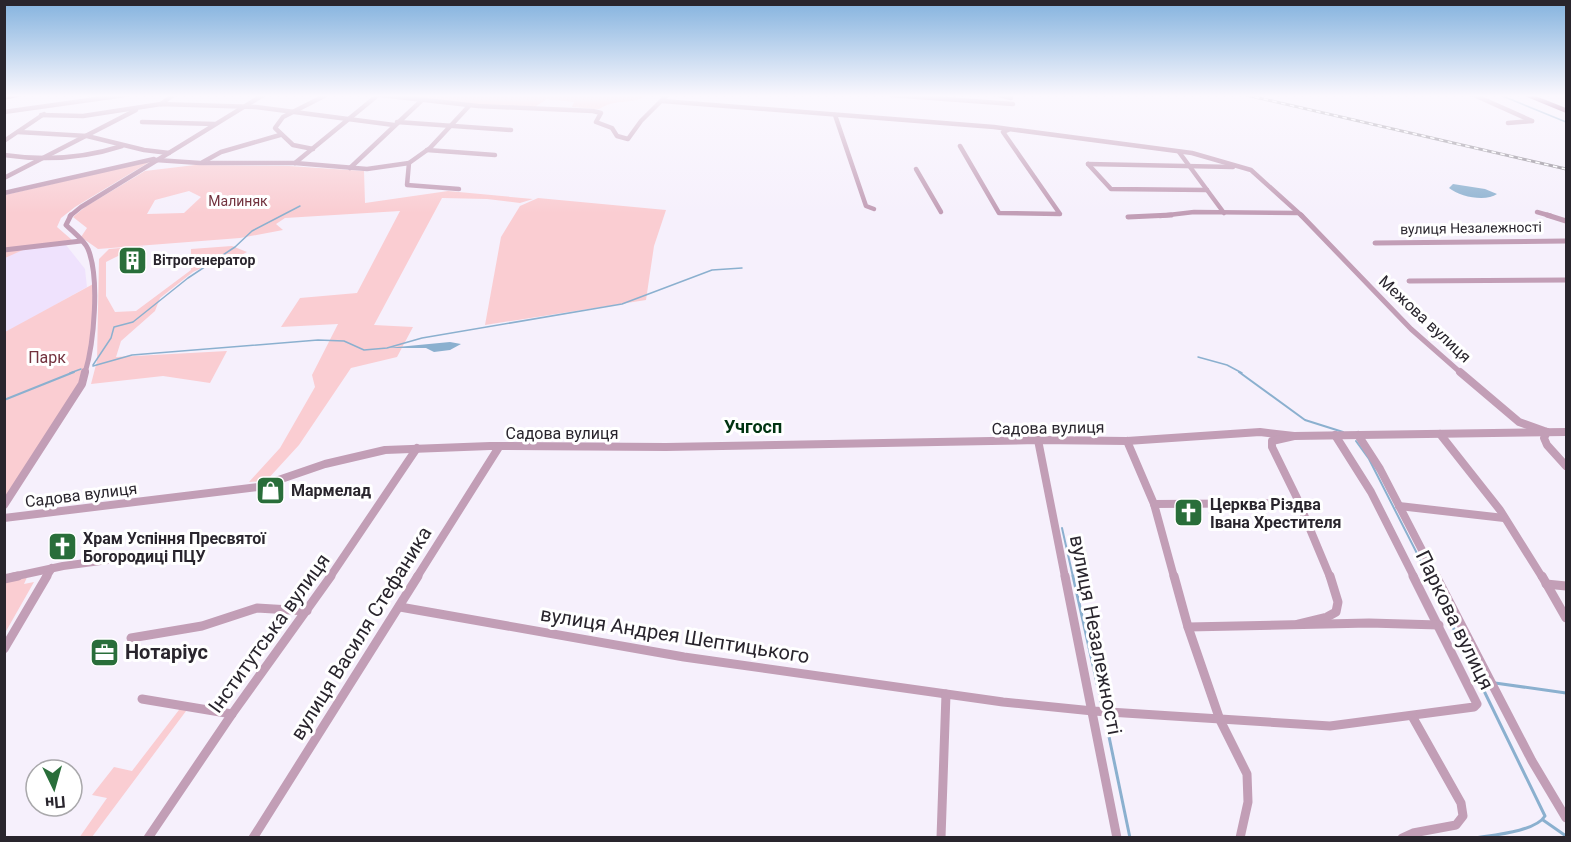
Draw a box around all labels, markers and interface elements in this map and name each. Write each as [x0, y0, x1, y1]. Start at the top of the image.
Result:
park label: Малиняк [208, 193, 268, 209]
street label: вулиця Незалежності [1400, 219, 1542, 237]
building icon: Вітрогенератор [116, 244, 148, 276]
place label: Вітрогенератор [153, 252, 255, 268]
street label: Межова вулиця [1375, 272, 1475, 366]
park label: Парк [28, 348, 66, 367]
district label: Учгосп [724, 416, 782, 437]
street label: Садова вулиця [991, 418, 1105, 438]
street label: Садова вулиця [506, 424, 618, 443]
shop icon: Мармелад [254, 474, 286, 506]
street label: Садова вулиця [24, 479, 138, 511]
place label: Мармелад [291, 481, 371, 500]
place label: Церква Різдва Івана Хрестителя [1210, 495, 1342, 532]
church icon: Церква Різдва Івана Хрестителя [1173, 497, 1205, 529]
street label: вулиця Василя Стефаника [285, 522, 437, 744]
place label: Храм Успіння Пресвятої Богородиці ПЦУ [83, 529, 267, 566]
church icon: Храм Успіння Пресвятої Богородиці ПЦУ [46, 531, 78, 563]
street label: вулиця Незалежності [1065, 533, 1127, 737]
street label: Паркова вулиця [1411, 546, 1499, 694]
street label: Інститутська вулиця [203, 549, 335, 717]
street label: вулиця Андрея Шептицького [539, 602, 811, 668]
office icon: Нотаріус [88, 636, 120, 668]
place label: Нотаріус [125, 640, 208, 664]
north arrow [24, 758, 84, 818]
text: Пн [44, 792, 66, 813]

